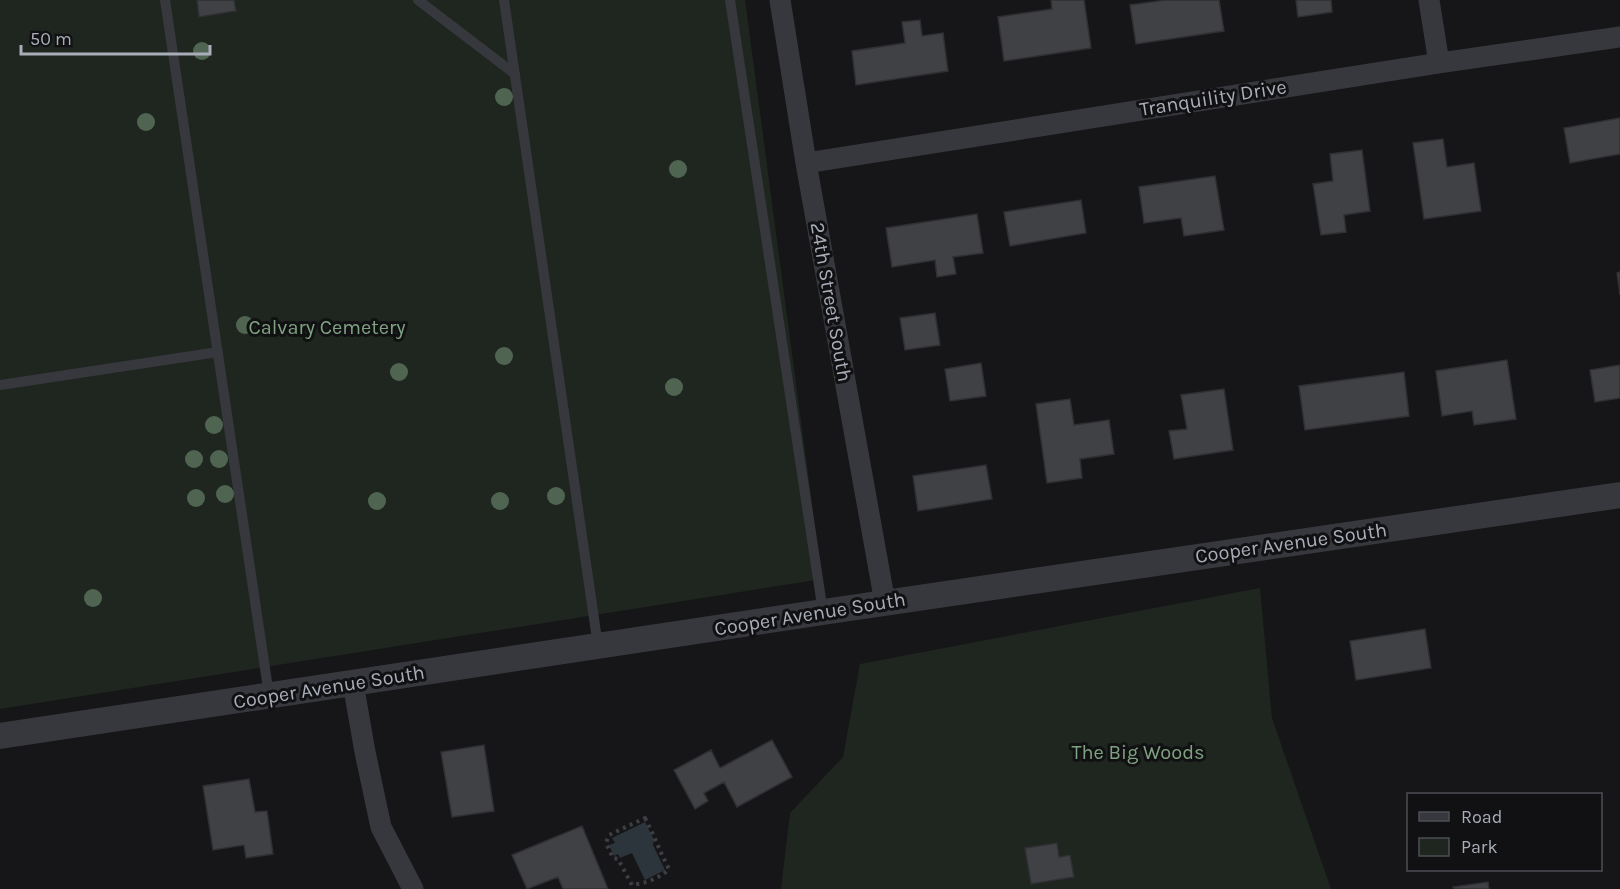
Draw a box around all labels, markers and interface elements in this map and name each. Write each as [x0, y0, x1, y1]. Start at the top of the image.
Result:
scale bar [21, 18, 210, 56]
text: 50 m [30, 28, 72, 50]
street label: Tranquility Drive [1138, 75, 1288, 121]
street label: 24th Street South [806, 220, 856, 384]
park label: Calvary Cemetery [248, 316, 406, 339]
street label: Cooper Avenue South [1194, 518, 1388, 568]
street label: Cooper Avenue South [713, 588, 907, 640]
street label: Cooper Avenue South [232, 661, 426, 713]
park label: The Big Woods [1072, 741, 1205, 764]
legend [1407, 793, 1602, 871]
text: Road [1461, 806, 1502, 828]
text: Park [1461, 836, 1498, 858]

